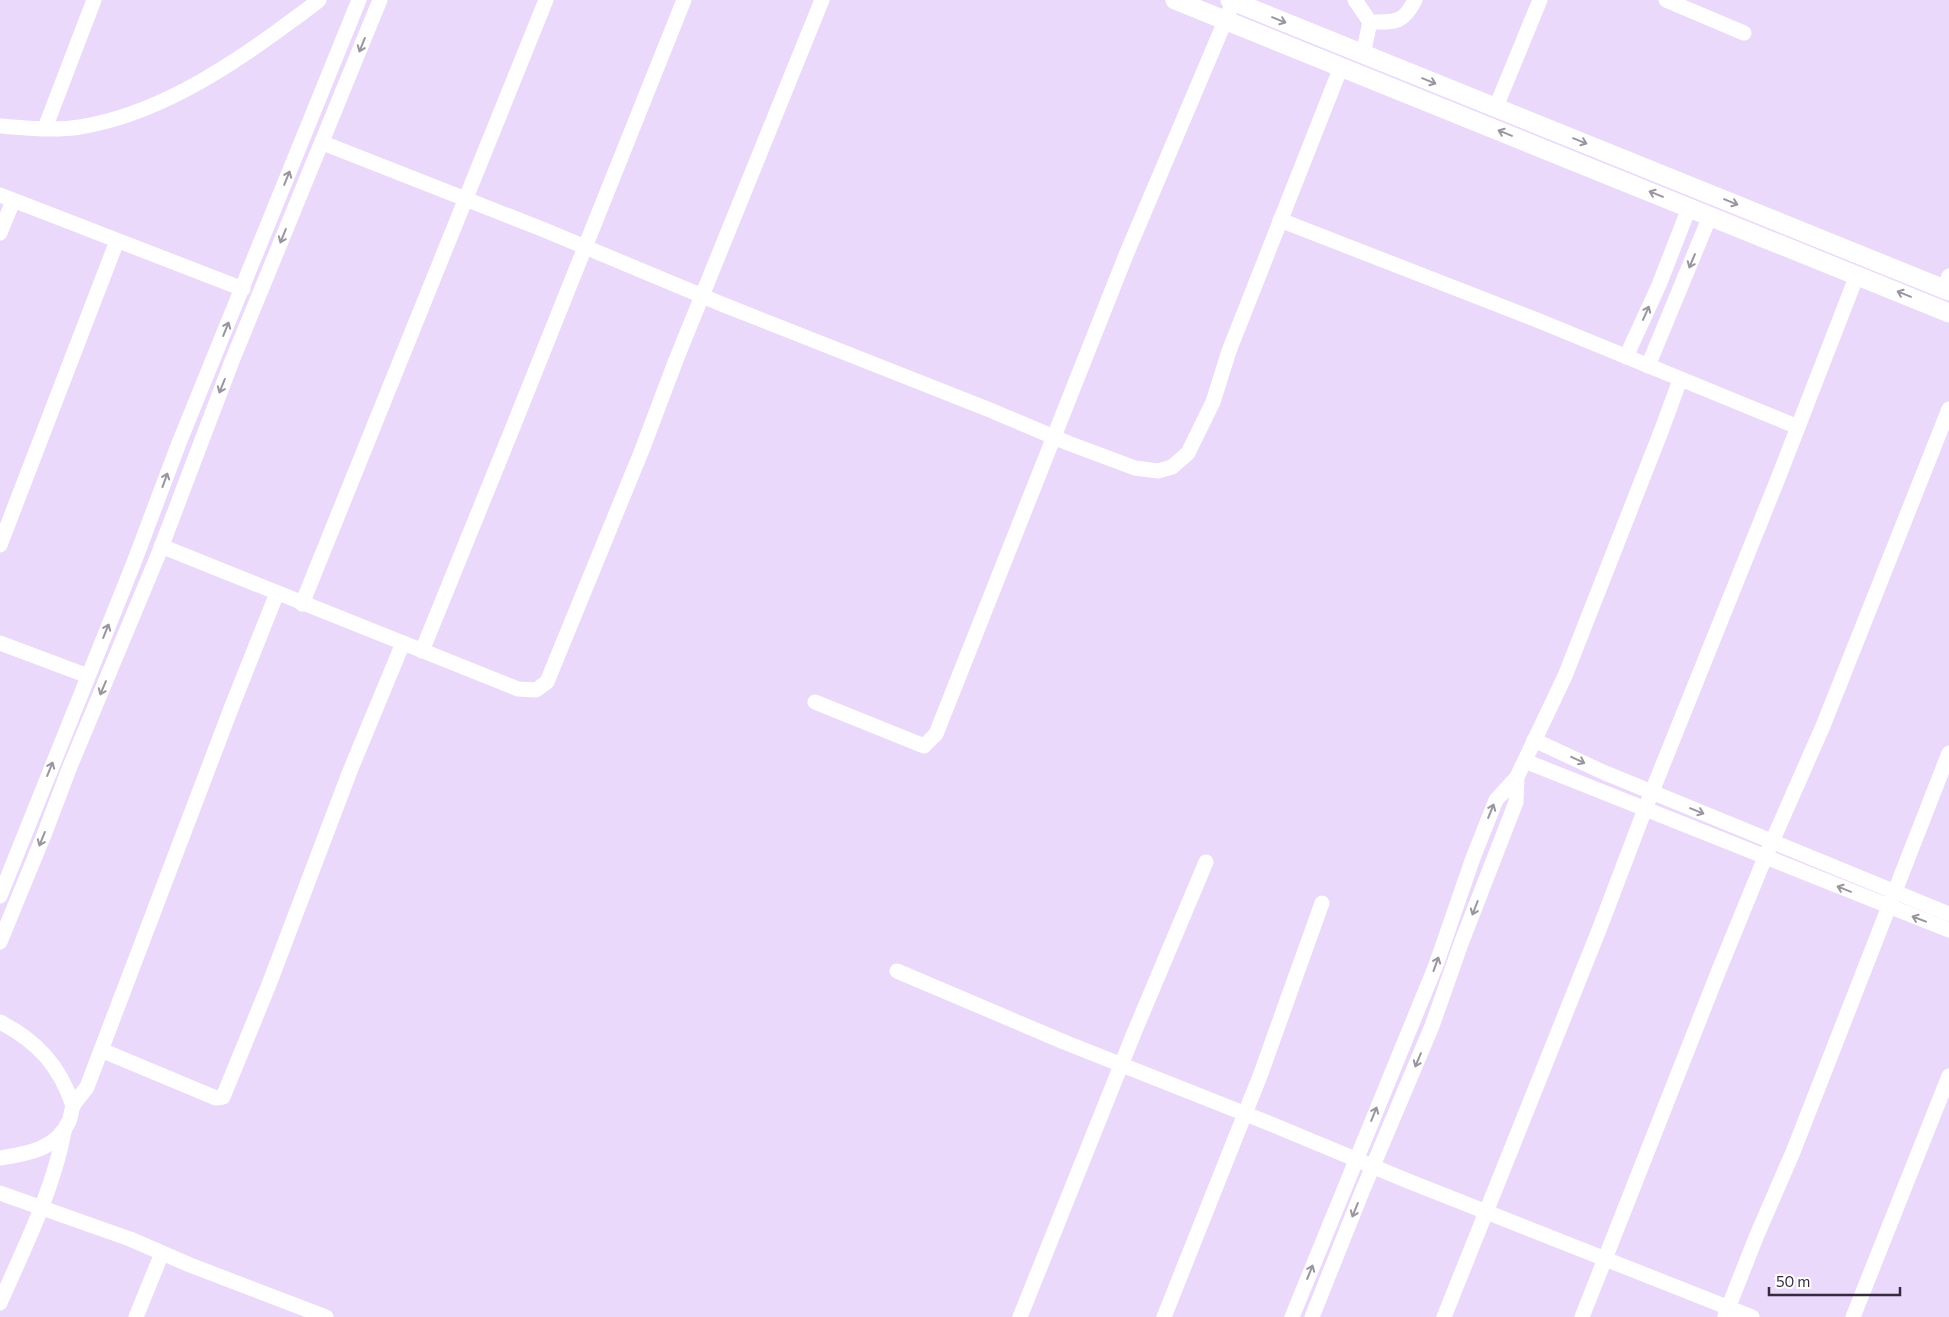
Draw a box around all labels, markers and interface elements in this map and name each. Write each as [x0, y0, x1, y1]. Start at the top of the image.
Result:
one-way arrow [1271, 16, 1286, 25]
one-way arrow [357, 38, 366, 53]
one-way arrow [1421, 76, 1436, 86]
one-way arrow [1498, 128, 1513, 137]
one-way arrow [1572, 137, 1587, 147]
one-way arrow [283, 171, 293, 186]
one-way arrow [1649, 189, 1664, 198]
one-way arrow [1723, 199, 1738, 208]
one-way arrow [278, 228, 287, 243]
one-way arrow [1686, 253, 1696, 268]
one-way arrow [1897, 289, 1912, 299]
one-way arrow [1642, 306, 1652, 321]
one-way arrow [222, 322, 232, 337]
one-way arrow [217, 378, 226, 394]
one-way arrow [161, 472, 170, 488]
one-way arrow [102, 624, 112, 639]
one-way arrow [98, 680, 107, 696]
one-way arrow [1570, 756, 1585, 766]
one-way arrow [46, 762, 55, 777]
one-way arrow [1487, 804, 1496, 819]
one-way arrow [1689, 806, 1704, 816]
one-way arrow [37, 831, 47, 846]
one-way arrow [1837, 884, 1852, 893]
one-way arrow [1469, 900, 1479, 915]
one-way arrow [1912, 914, 1927, 923]
one-way arrow [1432, 957, 1441, 972]
one-way arrow [1412, 1052, 1422, 1067]
one-way arrow [1369, 1107, 1379, 1122]
one-way arrow [1350, 1202, 1359, 1217]
scale bar [1769, 1264, 1900, 1296]
one-way arrow [1305, 1265, 1315, 1280]
text: 50 m [1776, 1272, 1810, 1290]

